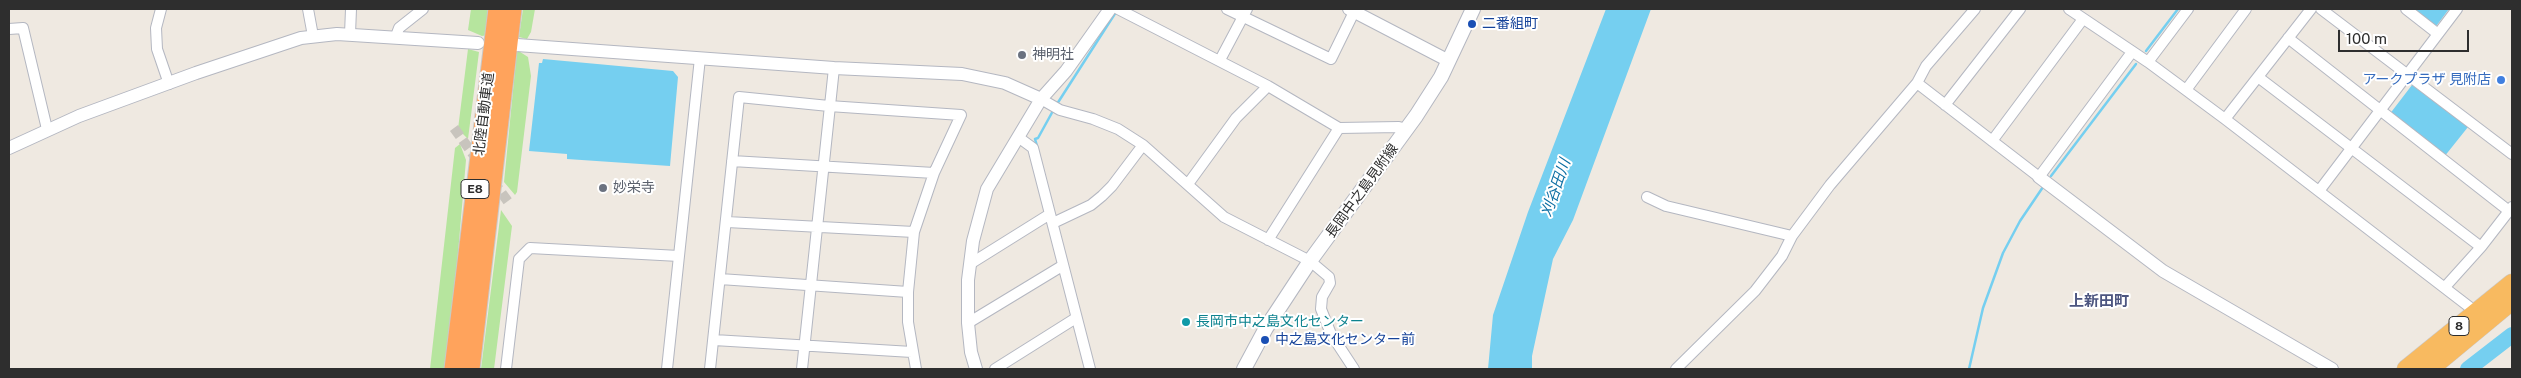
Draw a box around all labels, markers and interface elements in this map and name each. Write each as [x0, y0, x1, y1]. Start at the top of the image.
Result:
place label: 二番組町 [1482, 16, 1538, 32]
marker: 二番組町 [1466, 18, 1478, 30]
scale bar [2341, 20, 2472, 52]
text: 100 m [2346, 30, 2387, 47]
place label: 神明社 [1032, 47, 1074, 63]
marker: 神明社 [1016, 49, 1028, 61]
street label: 北陸自動車道 [471, 71, 497, 157]
place label: アークプラザ 見附店 [2362, 72, 2491, 88]
marker: アークプラザ 見附店 [2495, 74, 2507, 86]
street label: 長岡中之島見附線 [1322, 141, 1402, 241]
water label: 刈谷田川 [1538, 157, 1574, 219]
road number: E8 [461, 180, 489, 198]
place label: 妙栄寺 [613, 180, 655, 196]
marker: 妙栄寺 [597, 182, 609, 194]
district label: 上新田町 [2069, 292, 2129, 310]
place label: 長岡市中之島文化センター [1196, 314, 1364, 330]
marker: 長岡市中之島文化センター [1180, 316, 1192, 328]
road number: 8 [2449, 316, 2469, 336]
place label: 中之島文化センター前 [1275, 332, 1415, 348]
marker: 中之島文化センター前 [1259, 334, 1271, 346]

